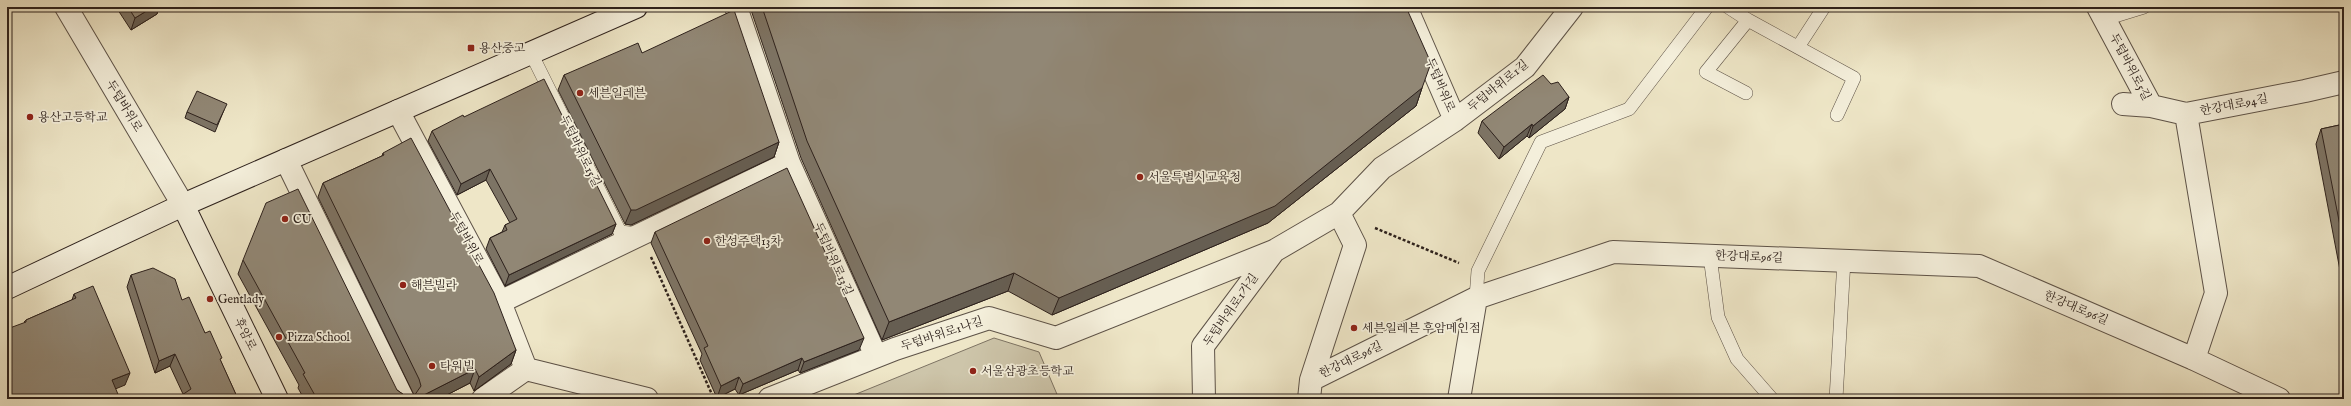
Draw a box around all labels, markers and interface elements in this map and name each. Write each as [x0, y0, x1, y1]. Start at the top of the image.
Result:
street label: 두텁바위로5길 [2106, 31, 2154, 103]
place label: 용산중고 [479, 41, 526, 56]
marker: 용산중고 [466, 43, 476, 53]
street label: 두텁바위로 [1422, 55, 1458, 115]
street label: 두텁바위로1길 [1465, 57, 1531, 115]
street label: 두텁바위로 [103, 77, 146, 135]
place label: 세븐일레븐 [588, 86, 646, 101]
marker: 세븐일레븐 [575, 88, 585, 98]
street label: 한강대로94길 [2199, 91, 2269, 119]
place label: 용산고등학교 [38, 110, 108, 125]
marker: 용산고등학교 [25, 112, 35, 122]
street label: 두텁바위로15길 [556, 112, 604, 190]
place label: 서울특별시교육청 [1148, 170, 1241, 185]
marker: 서울특별시교육청 [1135, 172, 1145, 182]
street label: 두텁바위로 [445, 209, 487, 267]
place label: CU [293, 212, 313, 227]
marker: CU [280, 214, 290, 224]
street label: 두텁바위로13길 [810, 220, 856, 298]
place label: 한성주택13차 [715, 234, 782, 249]
marker: 한성주택13차 [702, 236, 712, 246]
street label: 한강대로96길 [1715, 248, 1783, 266]
street label: 두텁바위로1가길 [1200, 271, 1262, 349]
place label: 해븐빌라 [411, 278, 458, 293]
marker: 해븐빌라 [398, 280, 408, 290]
street label: 한강대로96길 [2042, 288, 2110, 328]
place label: Gentlady [218, 292, 264, 307]
marker: Gentlady [205, 294, 215, 304]
street label: 두텁바위로1나길 [899, 314, 985, 354]
street label: 후암로 [231, 315, 260, 353]
place label: 세븐일레븐 후암메인점 [1362, 321, 1481, 336]
marker: 세븐일레븐 후암메인점 [1349, 323, 1359, 333]
place label: Pizza School [287, 330, 351, 345]
marker: Pizza School [274, 332, 284, 342]
street label: 한강대로96길 [1317, 338, 1385, 382]
place label: 타워빌 [440, 359, 475, 374]
marker: 타워빌 [427, 361, 437, 371]
place label: 서울삼광초등학교 [981, 364, 1074, 379]
marker: 서울삼광초등학교 [968, 366, 978, 376]

